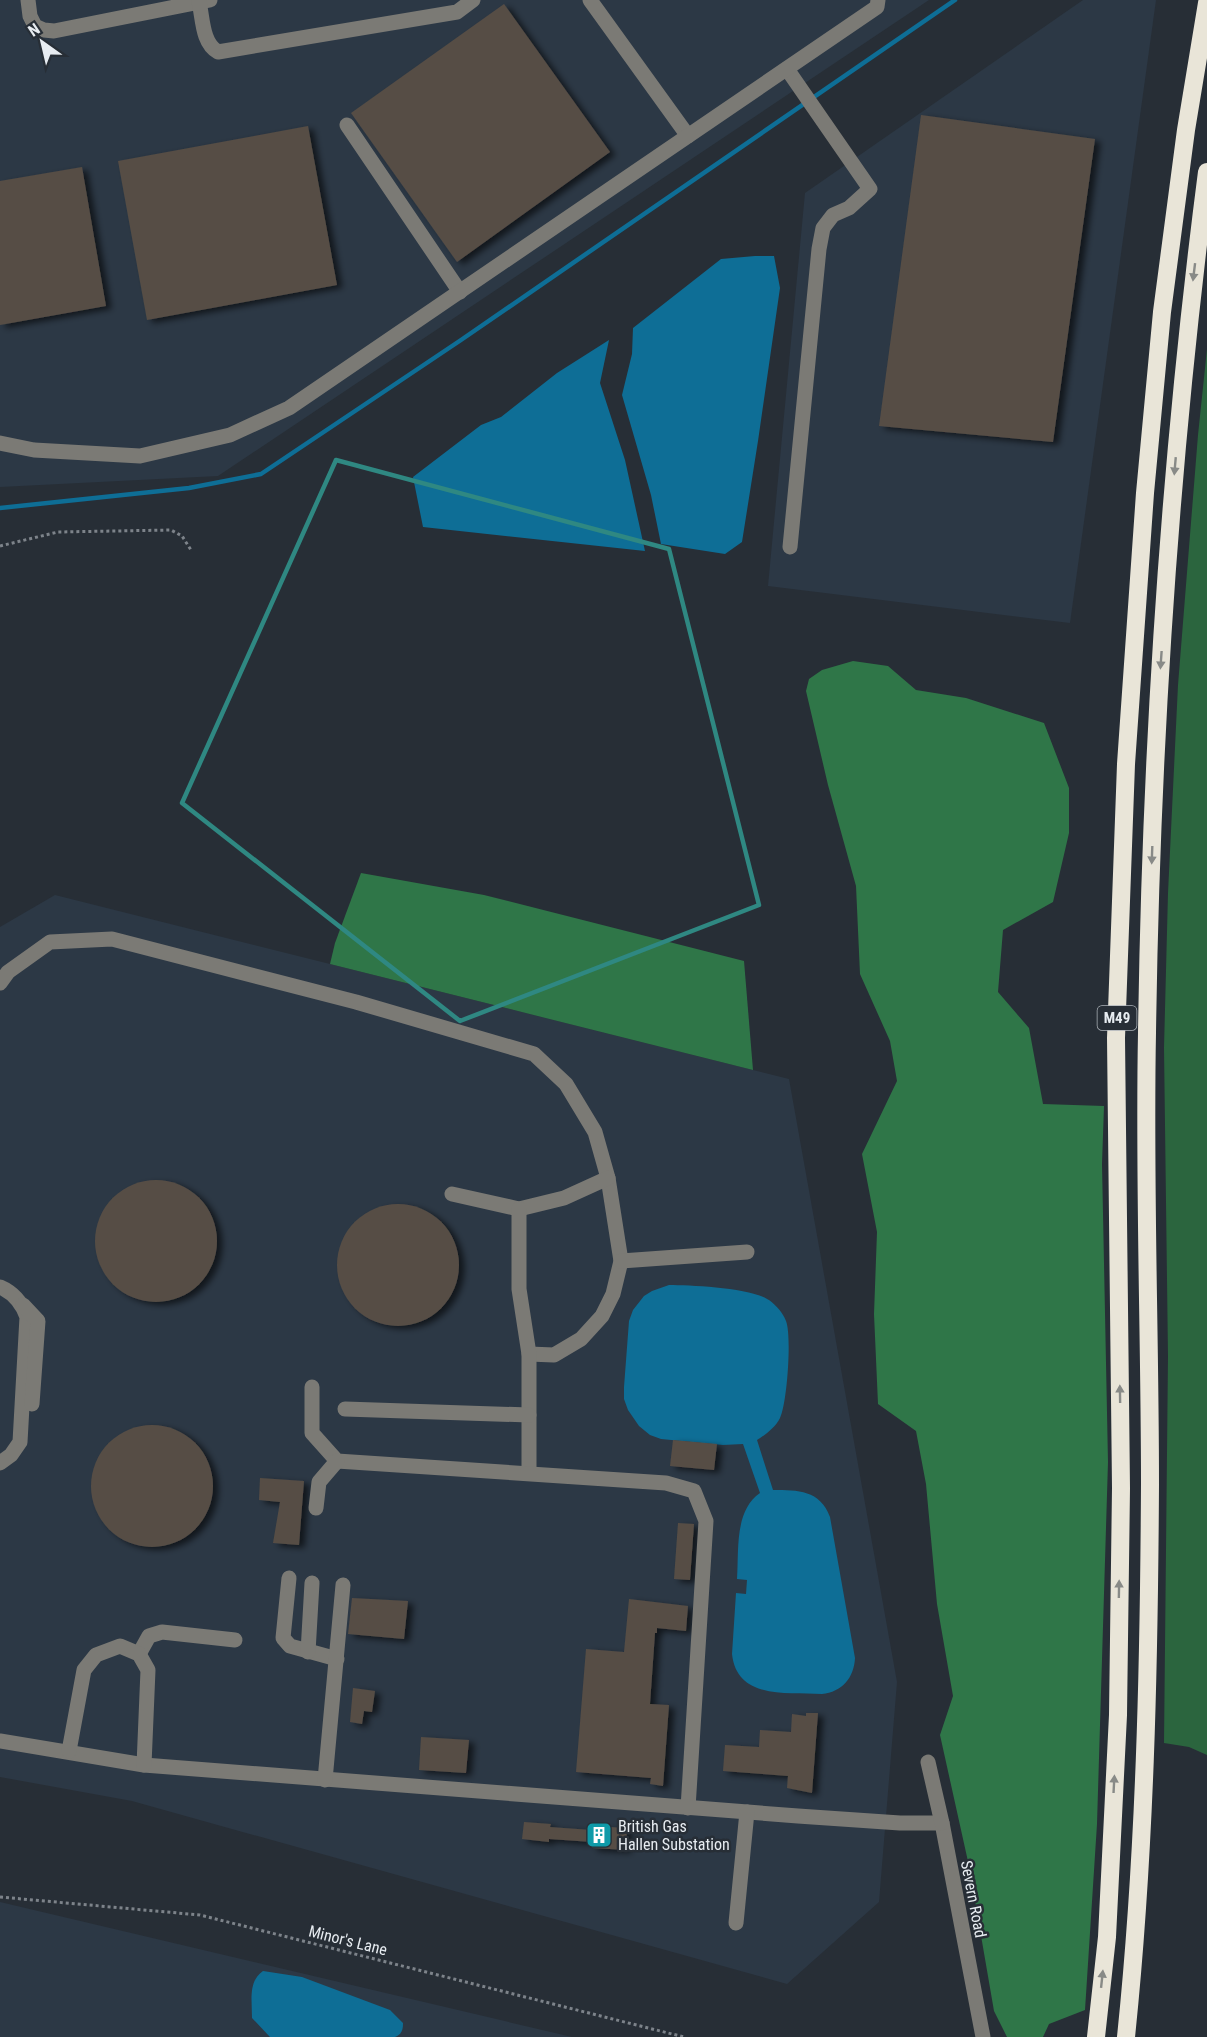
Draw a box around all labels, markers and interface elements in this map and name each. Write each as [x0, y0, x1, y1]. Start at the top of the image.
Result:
north arrow [12, 12, 72, 72]
text: N [25, 19, 43, 41]
one-way arrow [1190, 262, 1199, 281]
one-way arrow [1170, 456, 1180, 475]
one-way arrow [1157, 651, 1166, 670]
one-way arrow [1147, 846, 1156, 865]
road number: M49 [1098, 1006, 1136, 1030]
one-way arrow [1115, 1385, 1125, 1404]
one-way arrow [1115, 1580, 1124, 1599]
one-way arrow [1110, 1775, 1119, 1794]
place label: British Gas Hallen Substation [618, 1817, 730, 1854]
building icon: British Gas Hallen Substation [584, 1820, 614, 1850]
street label: Severn Road [957, 1859, 990, 1939]
street label: Minor's Lane [307, 1922, 389, 1959]
one-way arrow [1098, 1969, 1107, 1988]

